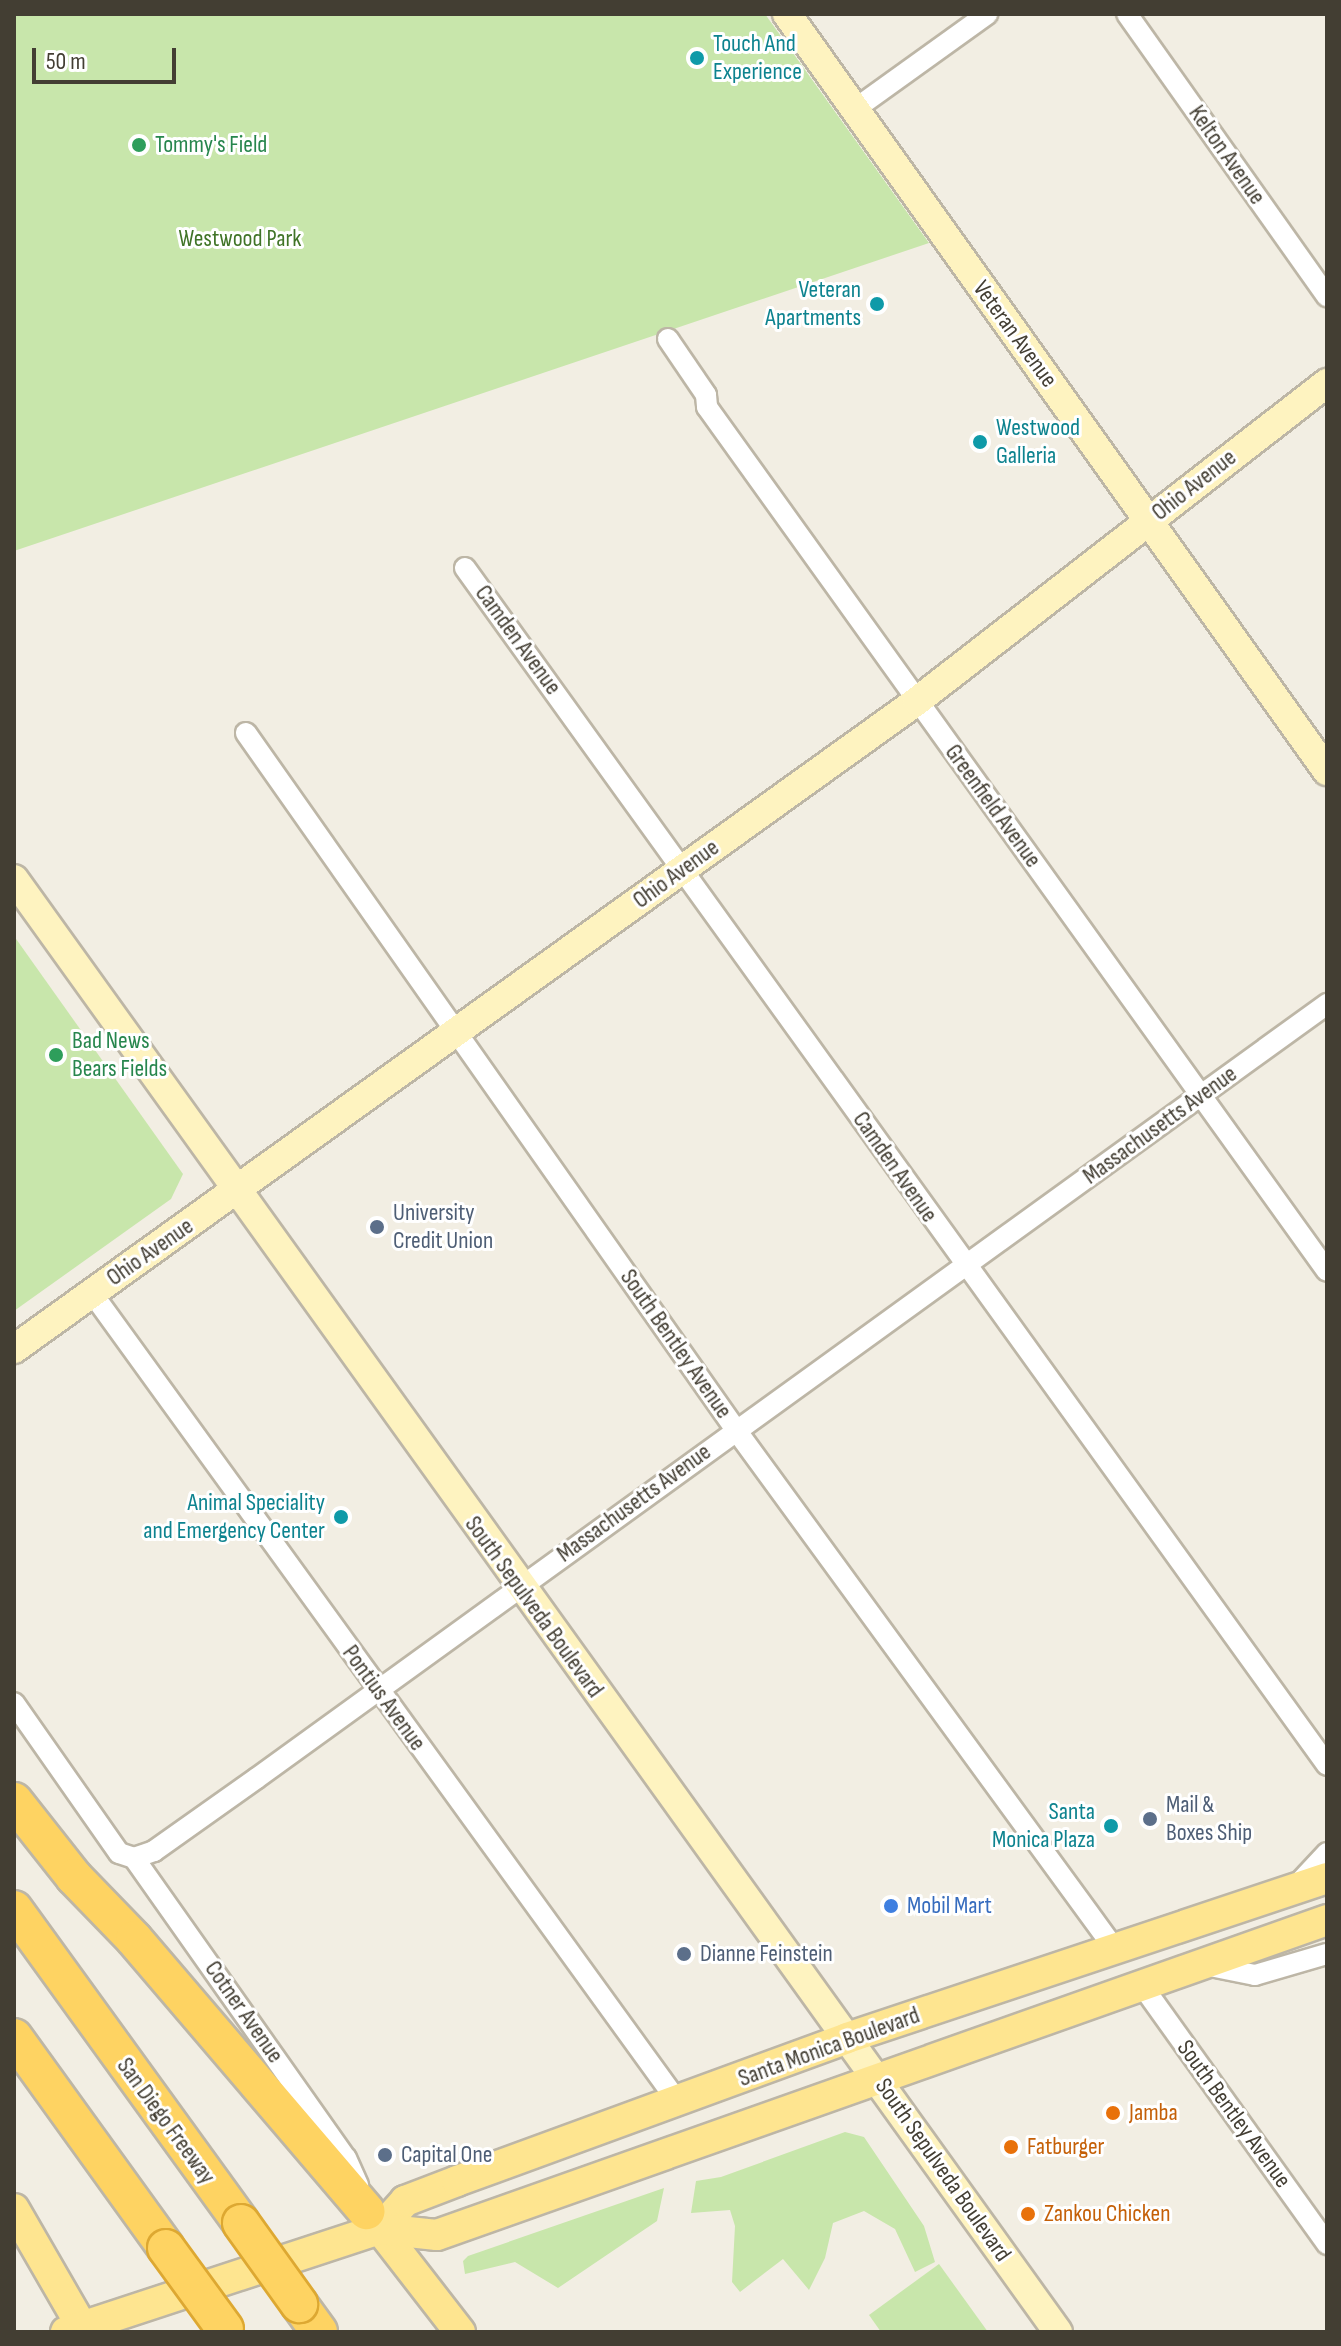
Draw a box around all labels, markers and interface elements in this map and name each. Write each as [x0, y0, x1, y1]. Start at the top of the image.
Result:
place label: Touch And Experience [713, 30, 802, 86]
scale bar [36, 32, 180, 82]
text: 50 m [46, 47, 86, 76]
marker: Touch And Experience [688, 49, 706, 67]
street label: Kelton Avenue [1182, 100, 1272, 210]
place label: Tommy's Field [155, 131, 267, 159]
marker: Tommy's Field [130, 136, 148, 154]
park label: Westwood Park [178, 225, 302, 253]
street label: Veteran Avenue [967, 275, 1063, 393]
place label: Veteran Apartments [765, 276, 861, 332]
marker: Veteran Apartments [868, 295, 886, 313]
place label: Westwood Galleria [996, 414, 1080, 470]
marker: Westwood Galleria [971, 433, 989, 451]
street label: Ohio Avenue [1146, 443, 1242, 527]
street label: Camden Avenue [469, 580, 567, 700]
street label: Greenfield Avenue [939, 739, 1047, 873]
street label: Ohio Avenue [627, 833, 725, 915]
place label: Bad News Bears Fields [72, 1027, 167, 1083]
marker: Bad News Bears Fields [47, 1046, 65, 1064]
street label: Massachusetts Avenue [1077, 1059, 1243, 1191]
street label: Camden Avenue [846, 1106, 944, 1228]
place label: University Credit Union [393, 1199, 493, 1255]
street label: Ohio Avenue [101, 1212, 199, 1292]
marker: University Credit Union [368, 1218, 386, 1236]
street label: South Bentley Avenue [614, 1264, 738, 1424]
street label: Massachusetts Avenue [551, 1437, 717, 1569]
place label: Animal Speciality and Emergency Center [143, 1489, 325, 1545]
marker: Animal Speciality and Emergency Center [332, 1508, 350, 1526]
street label: South Sepulveda Boulevard [459, 1511, 609, 1703]
street label: Pontius Avenue [336, 1640, 432, 1756]
place label: Mail & Boxes Ship [1166, 1791, 1252, 1847]
place label: Santa Monica Plaza [992, 1798, 1095, 1854]
marker: Mail & Boxes Ship [1141, 1810, 1159, 1828]
marker: Santa Monica Plaza [1102, 1817, 1120, 1835]
place label: Mobil Mart [907, 1892, 992, 1920]
marker: Mobil Mart [882, 1897, 900, 1915]
place label: Dianne Feinstein [700, 1940, 833, 1968]
marker: Dianne Feinstein [675, 1945, 693, 1963]
street label: Cotner Avenue [198, 1955, 290, 2069]
street label: Santa Monica Boulevard [734, 2001, 924, 2093]
street label: South Bentley Avenue [1171, 2035, 1297, 2193]
street label: San Diego Freeway [111, 2052, 221, 2190]
street label: South Sepulveda Boulevard [869, 2073, 1017, 2267]
place label: Jamba [1129, 2099, 1178, 2127]
marker: Jamba [1104, 2104, 1122, 2122]
place label: Fatburger [1027, 2133, 1104, 2161]
marker: Fatburger [1002, 2138, 1020, 2156]
place label: Capital One [401, 2141, 492, 2169]
marker: Capital One [376, 2146, 394, 2164]
place label: Zankou Chicken [1044, 2200, 1170, 2228]
marker: Zankou Chicken [1019, 2205, 1037, 2223]

